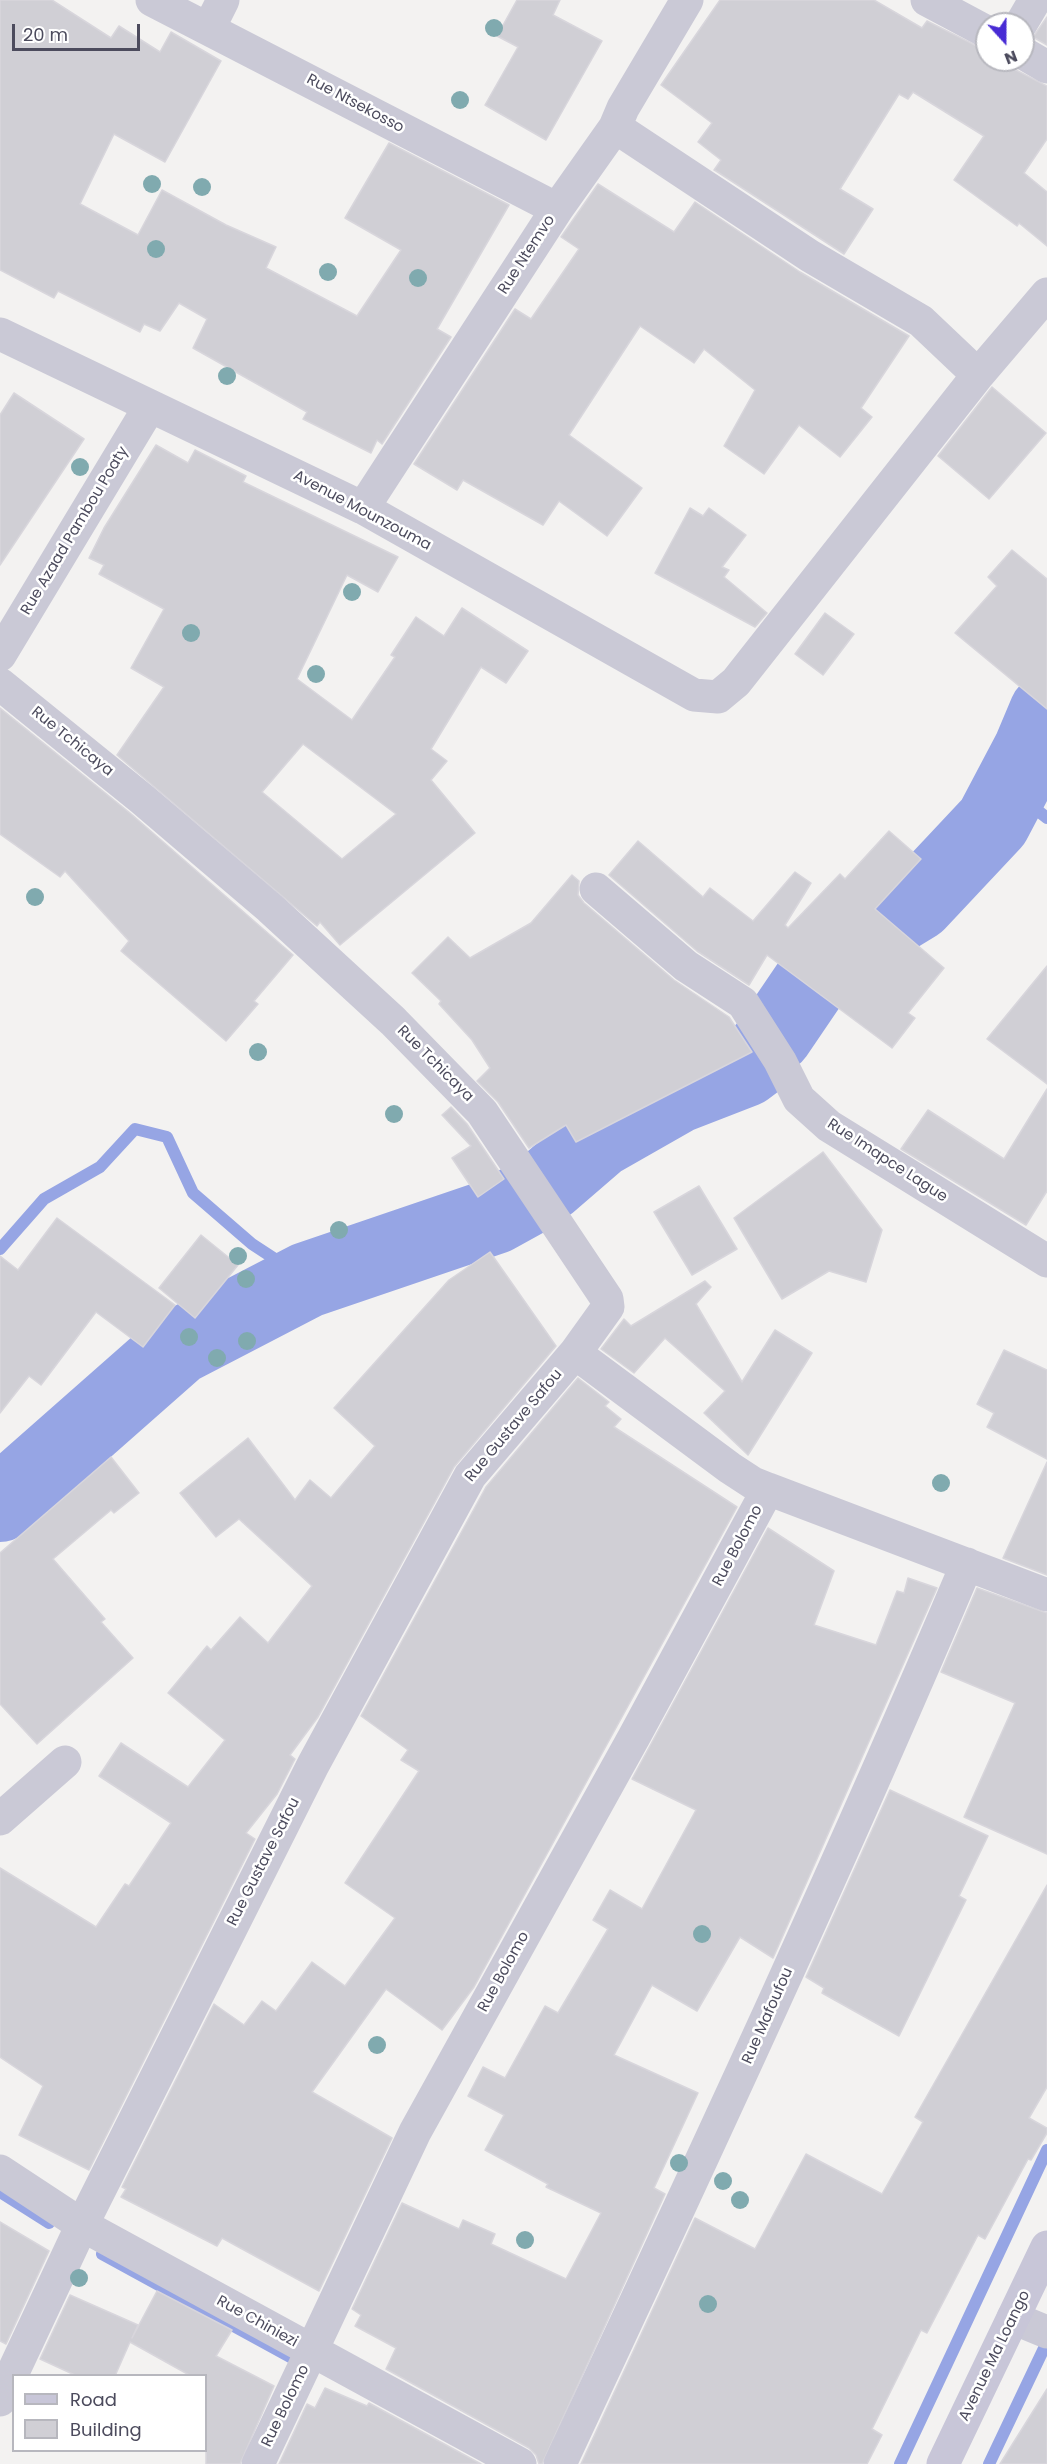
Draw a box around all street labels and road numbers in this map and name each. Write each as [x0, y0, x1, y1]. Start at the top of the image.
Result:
street label: Rue Ntsekosso [303, 71, 407, 137]
street label: Rue Ntemvo [495, 212, 559, 298]
street label: Rue Azaad Pambou Poaty [17, 444, 133, 618]
street label: Avenue Mounzouma [290, 467, 434, 555]
street label: Rue Tchicaya [27, 703, 117, 781]
street label: Rue Tchicaya [393, 1022, 477, 1106]
street label: Rue Imapce Lague [824, 1115, 950, 1207]
street label: Rue Gustave Safou [462, 1366, 566, 1486]
street label: Rue Bolomo [709, 1502, 767, 1590]
street label: Rue Gustave Safou [224, 1795, 304, 1929]
street label: Rue Bolomo [475, 1929, 533, 2015]
street label: Rue Mafoufou [739, 1965, 797, 2067]
street label: Avenue Ma Loango [956, 2288, 1034, 2424]
street label: Rue Chiniezi [213, 2292, 301, 2352]
street label: Rue Bolomo [258, 2362, 314, 2450]

